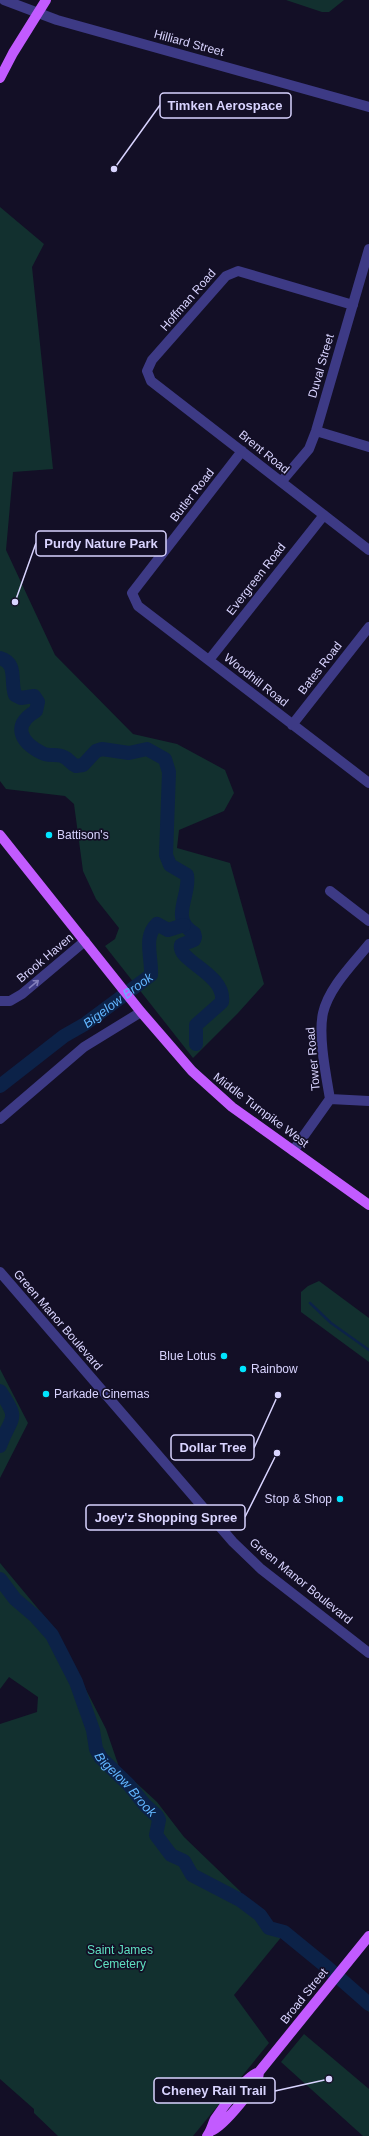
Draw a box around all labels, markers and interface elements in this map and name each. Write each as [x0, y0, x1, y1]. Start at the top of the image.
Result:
street label: Hilliard Street [152, 27, 226, 59]
callout: Timken Aerospace [160, 93, 291, 118]
text: Timken Aerospace [168, 98, 282, 113]
street label: Hoffman Road [157, 266, 219, 334]
street label: Duval Street [305, 332, 337, 400]
street label: Brent Road [236, 427, 292, 477]
street label: Butler Road [167, 466, 217, 524]
callout: Purdy Nature Park [36, 531, 166, 556]
text: Purdy Nature Park [44, 536, 158, 551]
street label: Evergreen Road [224, 540, 288, 618]
street label: Bates Road [295, 639, 345, 697]
street label: Woodhill Road [221, 651, 291, 709]
place label: Battison's [57, 828, 109, 842]
marker: Battison's [44, 830, 54, 840]
street label: Brook Haven [14, 930, 76, 986]
water label: Bigelow Brook [80, 968, 157, 1031]
one-way arrow [28, 980, 39, 989]
street label: Tower Road [303, 1026, 323, 1092]
street label: Middle Turnpike West [211, 1070, 312, 1151]
street label: Green Manor Boulevard [11, 1267, 105, 1373]
place label: Blue Lotus [159, 1349, 216, 1363]
marker: Blue Lotus [219, 1351, 229, 1361]
place label: Rainbow [251, 1362, 298, 1376]
marker: Rainbow [238, 1364, 248, 1374]
place label: Parkade Cinemas [54, 1387, 149, 1401]
marker: Parkade Cinemas [41, 1389, 51, 1399]
callout: Dollar Tree [171, 1435, 254, 1460]
text: Dollar Tree [179, 1440, 247, 1455]
place label: Stop & Shop [265, 1492, 332, 1506]
marker: Stop & Shop [335, 1494, 345, 1504]
callout: Joey'z Shopping Spree [86, 1505, 245, 1530]
text: Joey'z Shopping Spree [95, 1510, 237, 1525]
street label: Green Manor Boulevard [247, 1535, 355, 1627]
water label: Bigelow Brook [92, 1750, 161, 1820]
park label: Saint James Cemetery [87, 1943, 153, 1971]
street label: Broad Street [277, 1965, 331, 2027]
callout: Cheney Rail Trail [154, 2078, 275, 2103]
text: Cheney Rail Trail [162, 2083, 266, 2098]

